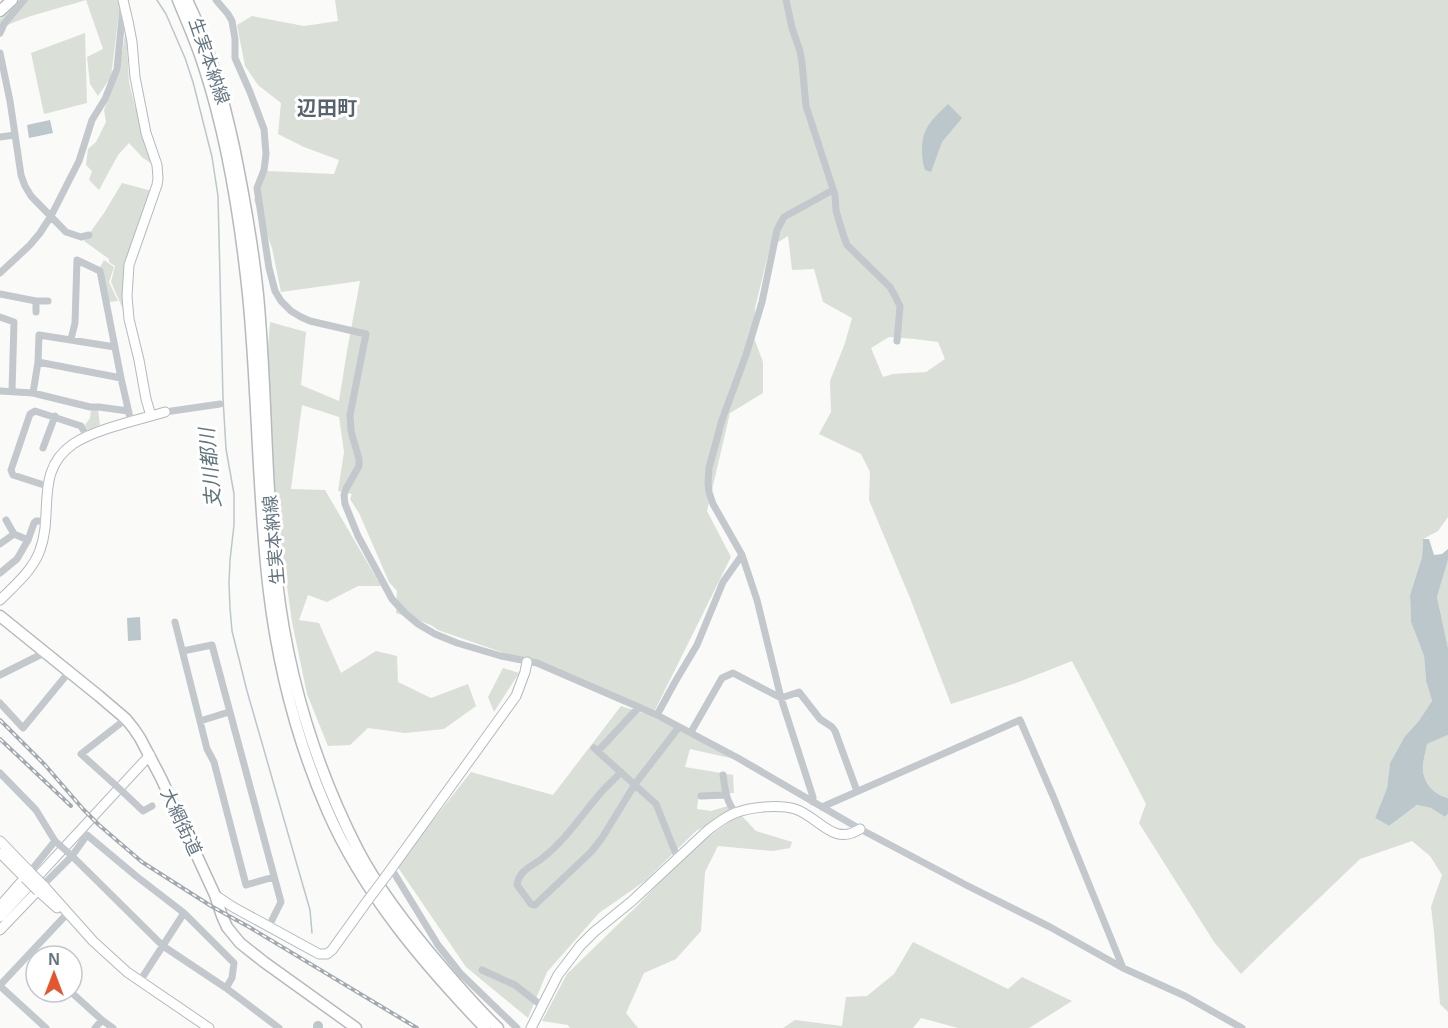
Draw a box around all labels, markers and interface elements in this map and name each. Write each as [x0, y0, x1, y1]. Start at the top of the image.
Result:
street label: 生実本納線 [185, 15, 233, 107]
district label: 辺田町 [297, 97, 357, 119]
water label: 支川都川 [195, 425, 224, 509]
street label: 生実本納線 [260, 494, 288, 586]
street label: 大網街道 [157, 785, 205, 859]
north arrow [24, 944, 84, 1004]
text: N [48, 951, 60, 968]

